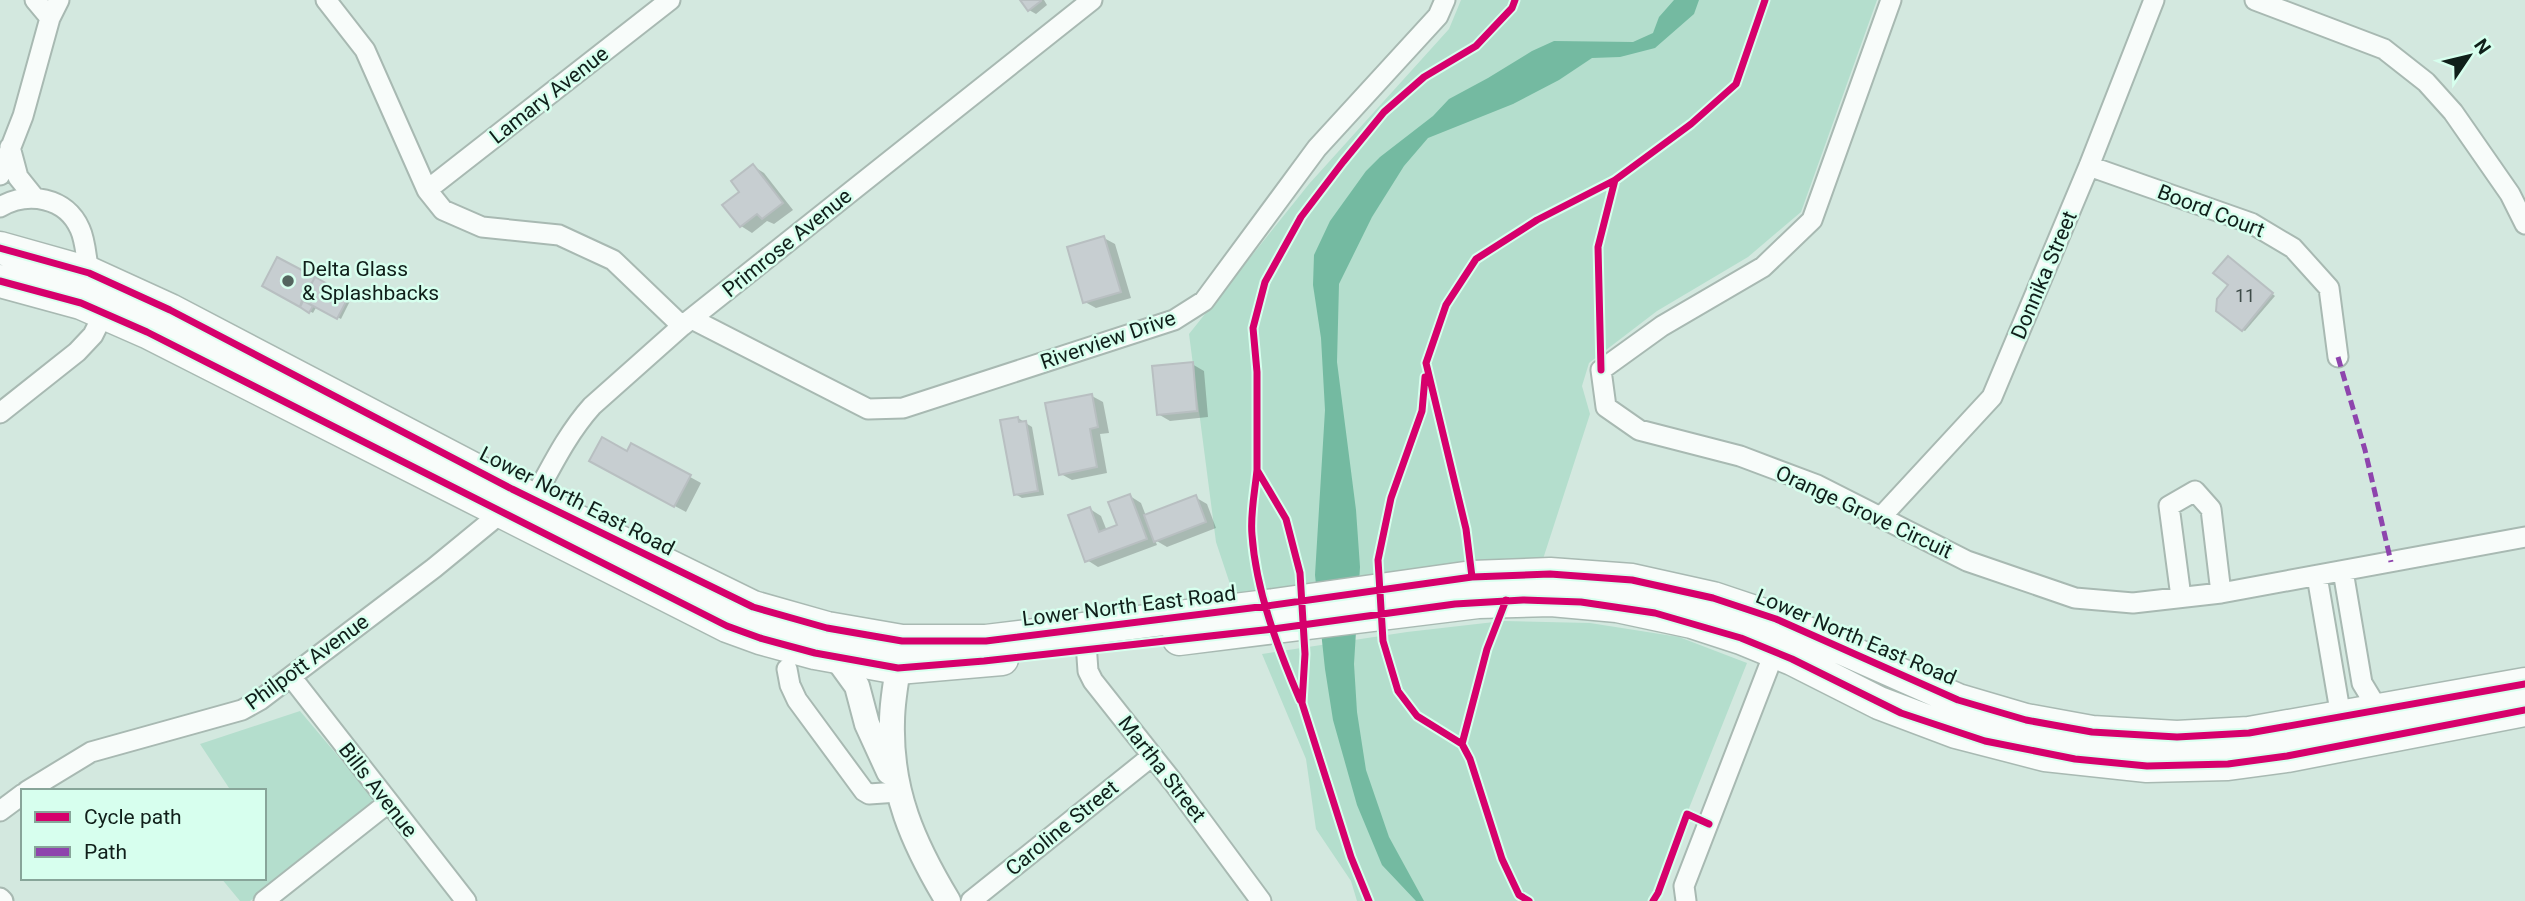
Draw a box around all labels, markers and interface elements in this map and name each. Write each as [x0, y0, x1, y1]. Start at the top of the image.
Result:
north arrow [2434, 21, 2504, 91]
text: N [2469, 34, 2496, 59]
street label: Lamary Avenue [485, 41, 613, 149]
street label: Boord Court [2154, 180, 2268, 242]
street label: Primrose Avenue [718, 184, 856, 302]
street label: Donnika Street [2006, 207, 2082, 343]
place label: Delta Glass & Splashbacks [302, 257, 439, 305]
marker: Delta Glass & Splashbacks [280, 273, 296, 289]
house number: 11 [2235, 285, 2255, 306]
street label: Riverview Drive [1037, 306, 1179, 374]
street label: Lower North East Road [476, 441, 678, 561]
street label: Orange Grove Circuit [1772, 461, 1956, 563]
street label: Lower North East Road [1021, 581, 1237, 631]
street label: Lower North East Road [1752, 584, 1960, 690]
street label: Philpott Avenue [241, 609, 373, 715]
street label: Martha Street [1113, 711, 1211, 827]
street label: Bills Avenue [334, 738, 422, 842]
street label: Caroline Street [1001, 775, 1123, 881]
legend [21, 789, 266, 880]
text: Cycle path [84, 805, 182, 829]
text: Path [84, 840, 127, 864]

